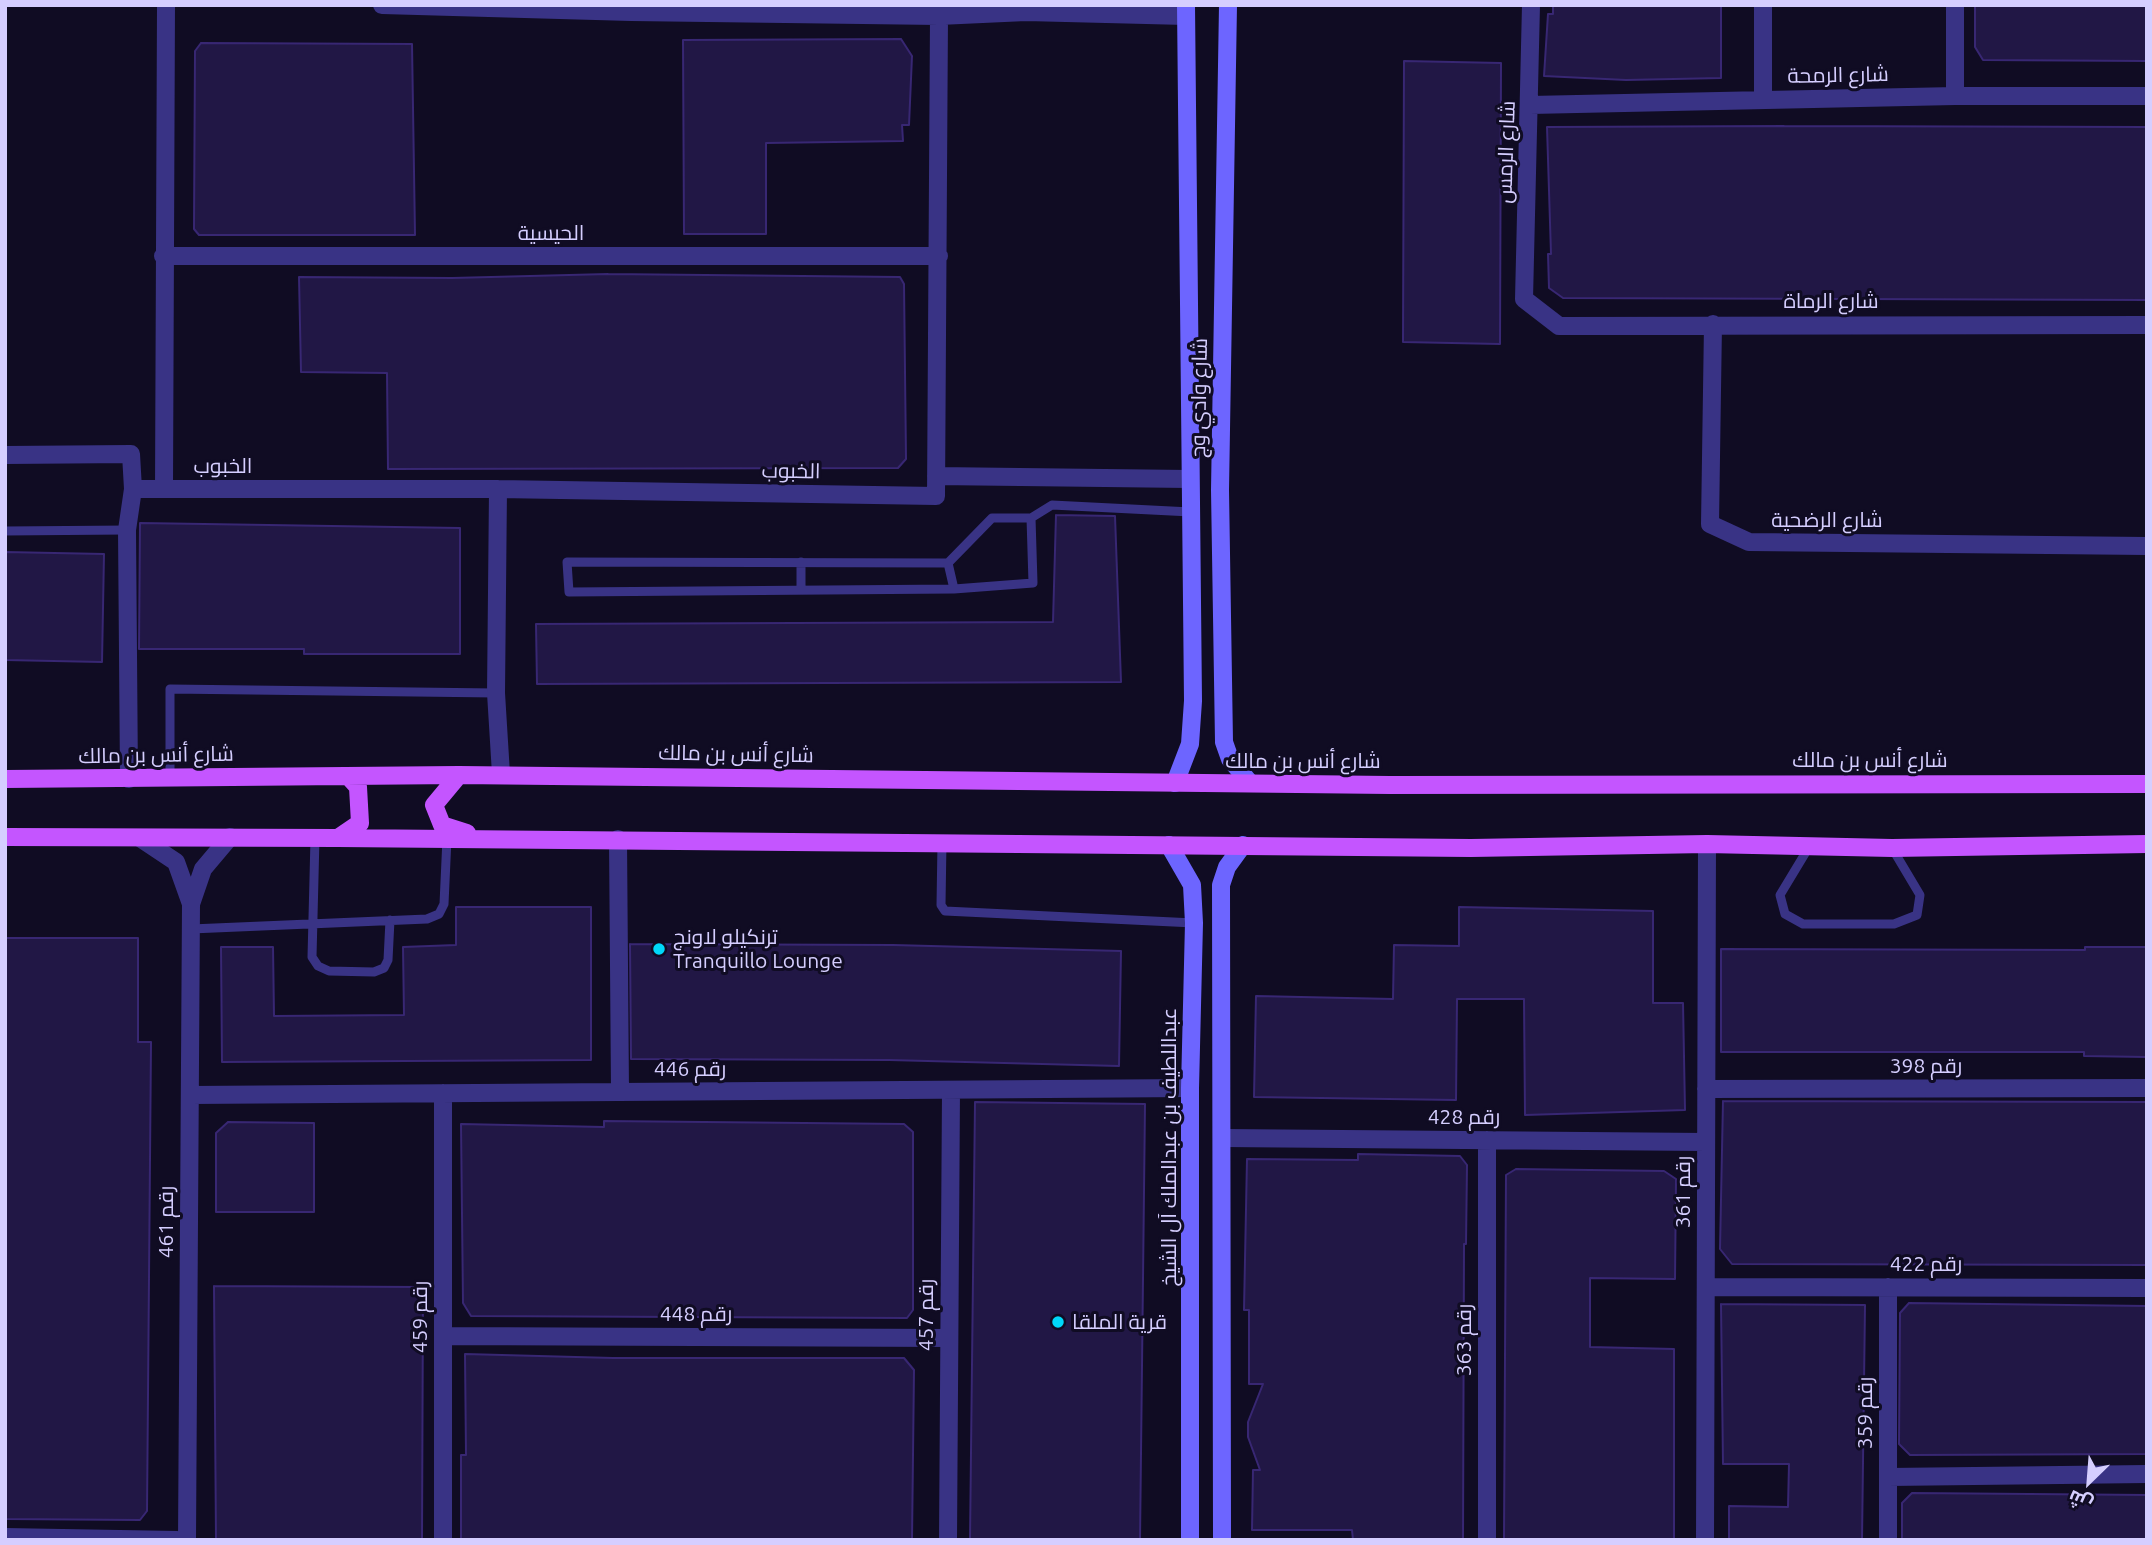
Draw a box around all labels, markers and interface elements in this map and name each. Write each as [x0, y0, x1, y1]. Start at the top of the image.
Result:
street label: شارع الرمحة [1787, 62, 1889, 88]
street label: شارع الرمس [1492, 100, 1520, 204]
street label: الحيسية [518, 220, 584, 246]
street label: شارع الرماة [1783, 288, 1879, 314]
street label: شارع وادي وج [1185, 338, 1213, 458]
street label: الخبوب [194, 453, 252, 479]
street label: الخبوب [761, 458, 821, 484]
street label: شارع الرضحية [1771, 507, 1883, 533]
street label: شارع أنس بن مالك [658, 740, 814, 768]
street label: شارع أنس بن مالك [78, 741, 234, 769]
street label: شارع أنس بن مالك [1792, 747, 1948, 773]
street label: شارع أنس بن مالك [1225, 748, 1381, 774]
place label: ترنكيلو لاونج Tranquillo Lounge [673, 924, 843, 974]
marker: ترنكيلو لاونج Tranquillo Lounge [651, 941, 667, 957]
street label: عبداللطيف بن عبدالملك آل الشيخ [1156, 1008, 1182, 1286]
street label: رقم 398 [1890, 1053, 1962, 1079]
street label: رقم 446 [654, 1056, 726, 1082]
street label: رقم 428 [1428, 1104, 1500, 1130]
street label: رقم 361 [1670, 1156, 1696, 1228]
street label: رقم 461 [153, 1186, 179, 1258]
street label: رقم 422 [1890, 1251, 1962, 1277]
street label: رقم 457 [913, 1279, 939, 1351]
street label: رقم 459 [407, 1281, 433, 1353]
street label: رقم 448 [660, 1301, 732, 1327]
street label: رقم 363 [1451, 1304, 1477, 1376]
place label: قرية الملقا [1072, 1309, 1167, 1335]
marker: قرية الملقا [1050, 1314, 1066, 1330]
street label: رقم 359 [1852, 1377, 1878, 1449]
north arrow [2054, 1447, 2124, 1517]
text: ش [2064, 1486, 2096, 1516]

